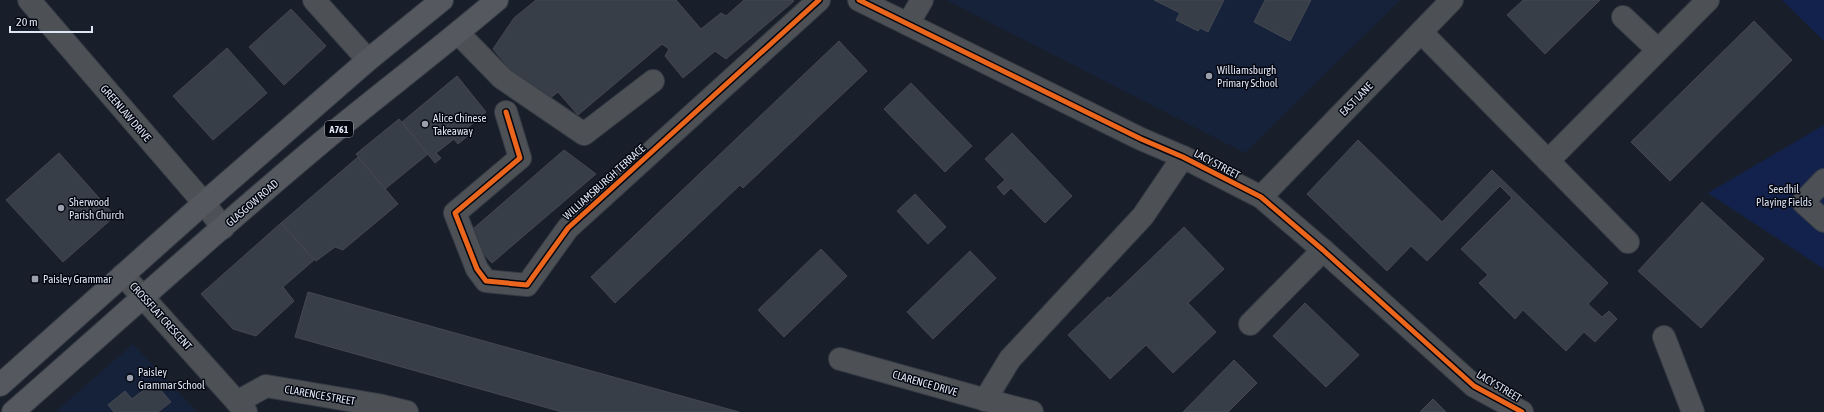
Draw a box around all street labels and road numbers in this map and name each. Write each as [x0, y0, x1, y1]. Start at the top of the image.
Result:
street label: EAST LANE [1337, 80, 1375, 118]
street label: GREENLAW DRIVE [98, 82, 154, 144]
road number: A761 [325, 121, 353, 137]
street label: WILLIAMSBURGH TERRACE [561, 142, 648, 222]
street label: LACY STREET [1192, 147, 1242, 181]
street label: GLASGOW ROAD [224, 177, 280, 229]
street label: CROSSFLAT CRESCENT [128, 280, 195, 352]
street label: CLARENCE DRIVE [891, 368, 959, 398]
street label: LACY STREET [1474, 368, 1524, 404]
street label: CLARENCE STREET [284, 383, 356, 407]

